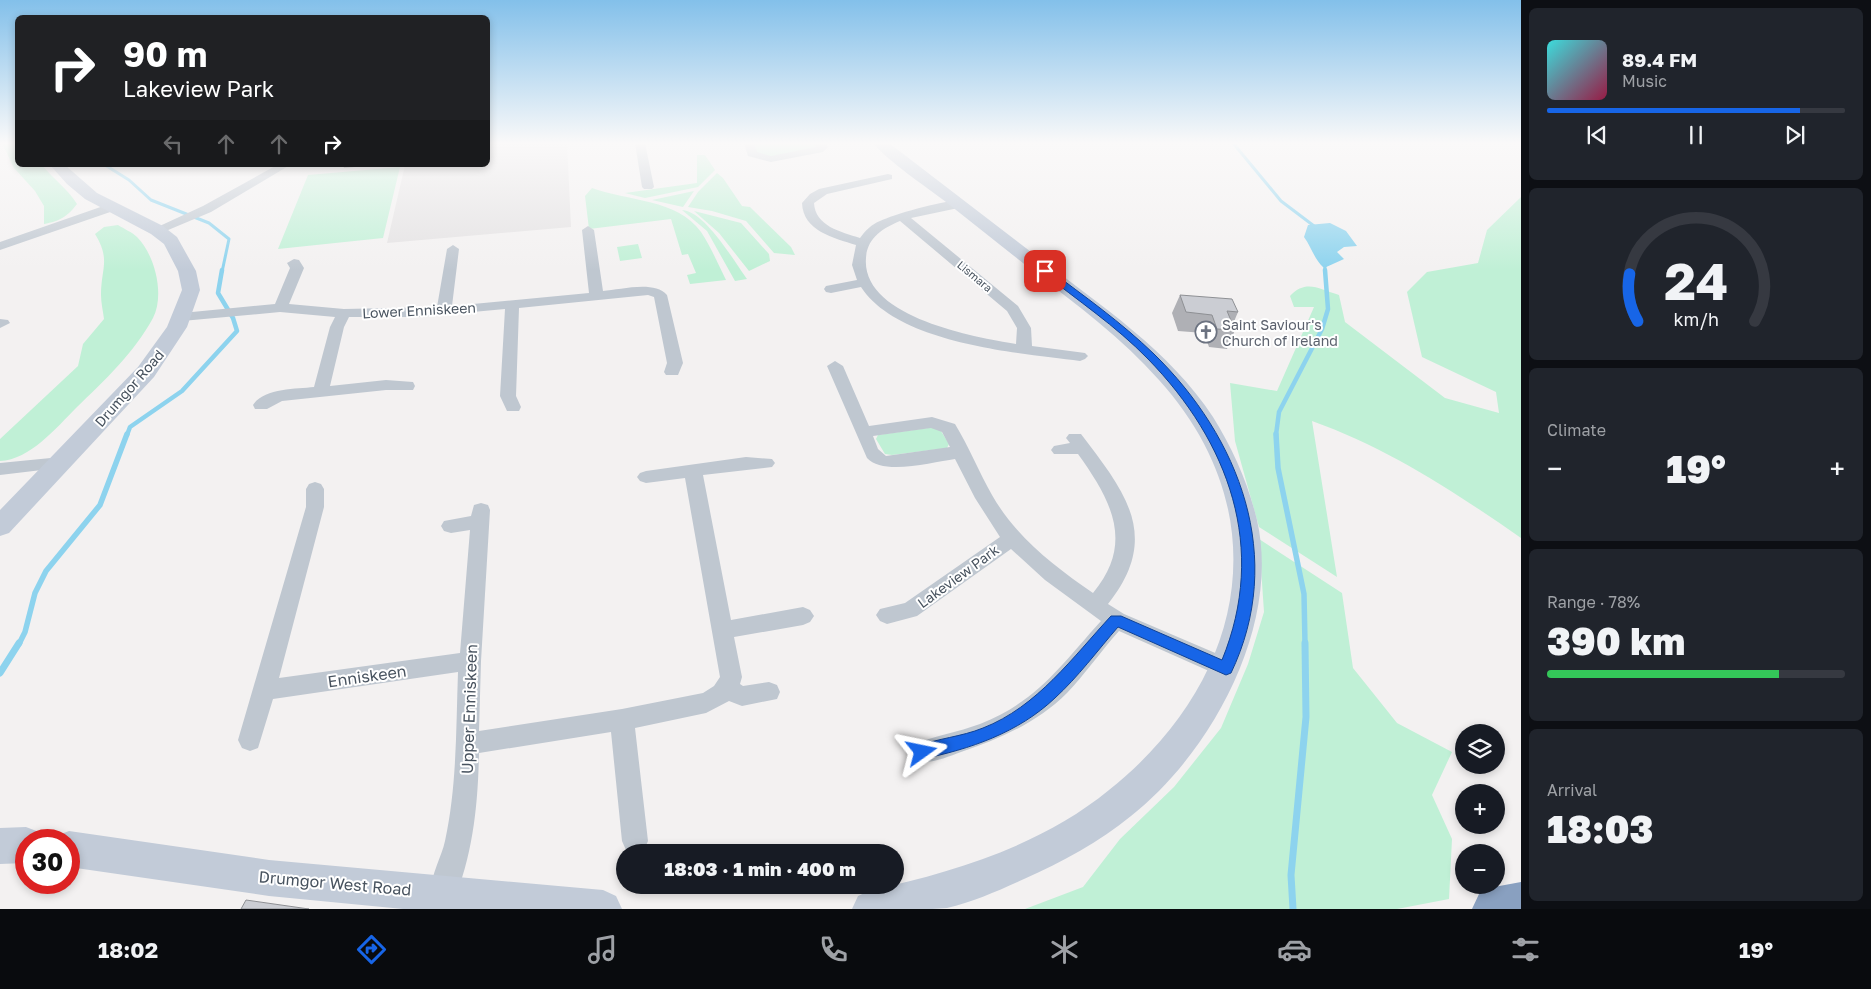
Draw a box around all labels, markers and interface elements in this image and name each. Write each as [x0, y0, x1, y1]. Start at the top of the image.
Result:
text: 90 m [123, 33, 207, 75]
icon: right [40, 35, 105, 100]
text: 89.4 FM [1622, 48, 1697, 71]
text: Music [1622, 71, 1667, 91]
text: Lakeview Park [123, 75, 274, 102]
icon: previous [1583, 121, 1611, 149]
icon: pause [1682, 121, 1710, 149]
icon: next [1781, 121, 1809, 149]
icon: left [159, 130, 187, 158]
icon: ahead [212, 130, 240, 158]
icon: ahead [265, 130, 293, 158]
icon: right [318, 130, 346, 158]
text: 24 [1664, 249, 1728, 311]
pin [1024, 250, 1066, 292]
icon: arrive [1031, 257, 1059, 285]
street label: Lismara [955, 258, 995, 294]
street label: Lower Enniskeen [362, 299, 476, 321]
text: km/h [1673, 308, 1719, 330]
place label: Saint Saviour's Church of Ireland [1222, 316, 1338, 349]
church icon: Saint Saviour's Church of Ireland [1194, 320, 1218, 344]
street label: Drumgor Road [91, 346, 167, 430]
text: Climate [1547, 420, 1606, 440]
text: 19° [1666, 446, 1726, 491]
text: − [1547, 452, 1562, 485]
text: + [1830, 452, 1845, 485]
street label: Lakeview Park [914, 541, 1002, 611]
text: Range · 78% [1547, 592, 1640, 612]
text: 390 km [1547, 618, 1685, 663]
street label: Upper Enniskeen [457, 644, 481, 774]
street label: Enniskeen [326, 661, 408, 691]
map controls [1455, 724, 1505, 894]
button: layers [1455, 724, 1505, 774]
position arrow [895, 725, 947, 777]
text: Arrival [1547, 780, 1597, 800]
button: + [1455, 784, 1505, 834]
text: 18:03 [1547, 806, 1654, 851]
speed limit sign: 30 [15, 829, 80, 894]
button: − [1455, 844, 1505, 894]
text: 18:03 · 1 min · 400 m [664, 857, 856, 880]
street label: Drumgor West Road [258, 866, 412, 900]
icon: directions [354, 932, 389, 967]
icon: music [585, 932, 620, 967]
icon: phone [816, 932, 851, 967]
icon: climate [1047, 932, 1082, 967]
icon: car [1277, 932, 1312, 967]
icon: filters [1508, 932, 1543, 967]
text: 18:02 [98, 936, 158, 963]
text: 19° [1739, 936, 1773, 963]

